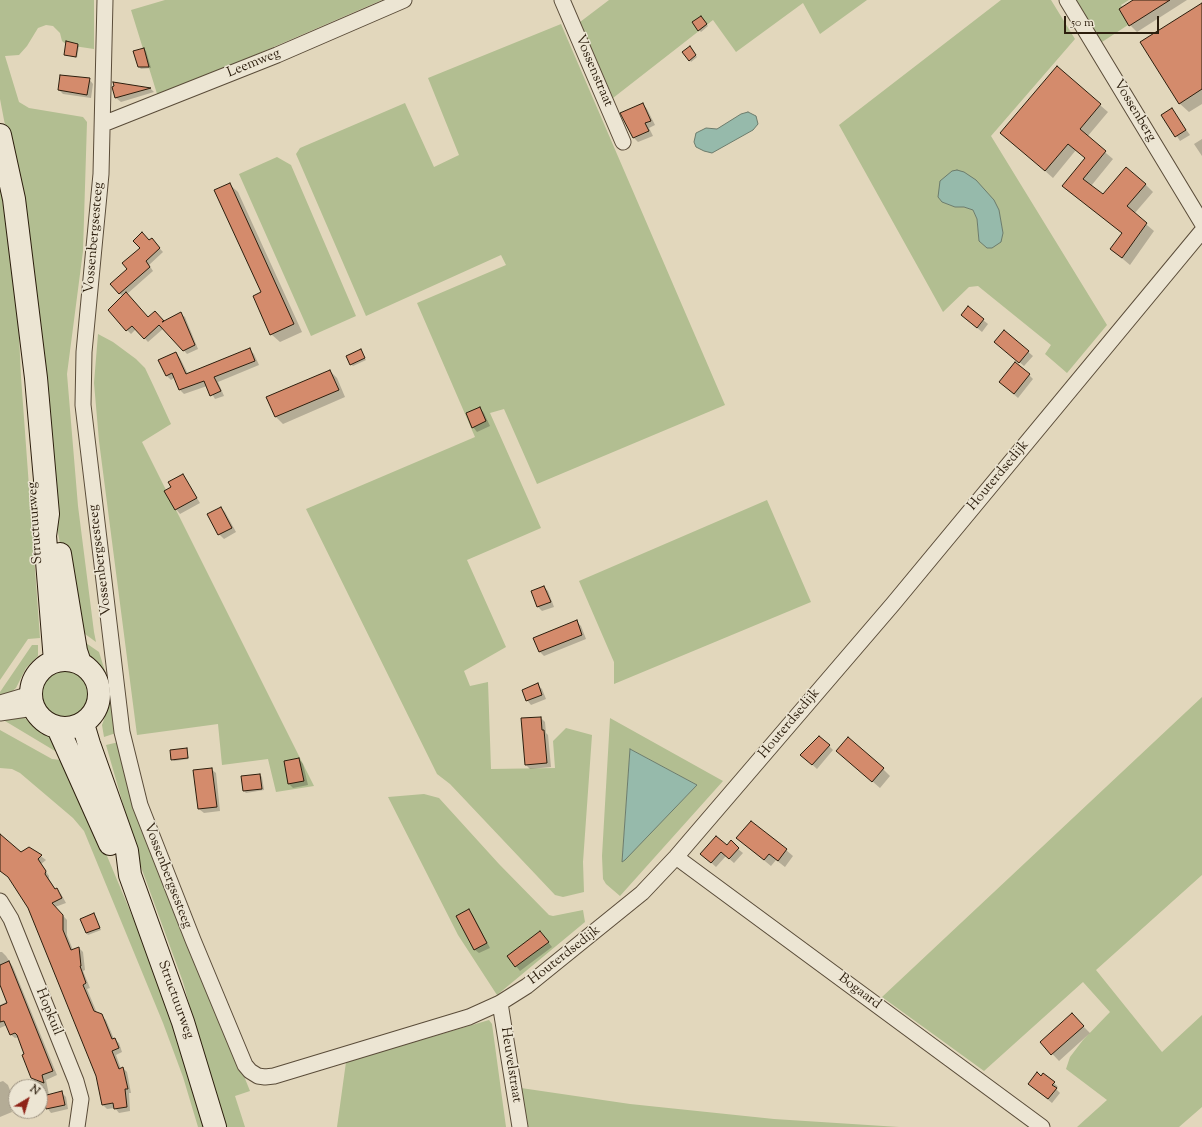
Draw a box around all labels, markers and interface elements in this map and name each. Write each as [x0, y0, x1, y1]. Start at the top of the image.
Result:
scale bar [1066, 8, 1161, 34]
text: 50 m [1071, 14, 1094, 32]
street label: Vossenstraat [570, 33, 616, 109]
street label: Leemweg [225, 46, 283, 82]
street label: Vossenberg [1109, 77, 1159, 145]
street label: Vossenbergsesteeg [82, 182, 108, 294]
street label: Houterdsedijk [965, 437, 1033, 515]
street label: Structuurweg [25, 481, 47, 565]
street label: Vossenbergsesteeg [86, 504, 116, 616]
street label: Houterdsedijk [756, 685, 824, 763]
street label: Vossenbergsesteeg [139, 821, 195, 931]
street label: Houterdsedijk [526, 923, 604, 989]
street label: Structuurweg [153, 958, 197, 1042]
street label: Bogaard [834, 970, 884, 1014]
street label: Hopkuil [31, 986, 65, 1038]
street label: Heuvelstraat [496, 1026, 524, 1104]
north arrow [8, 1079, 48, 1119]
text: N [26, 1081, 43, 1099]

